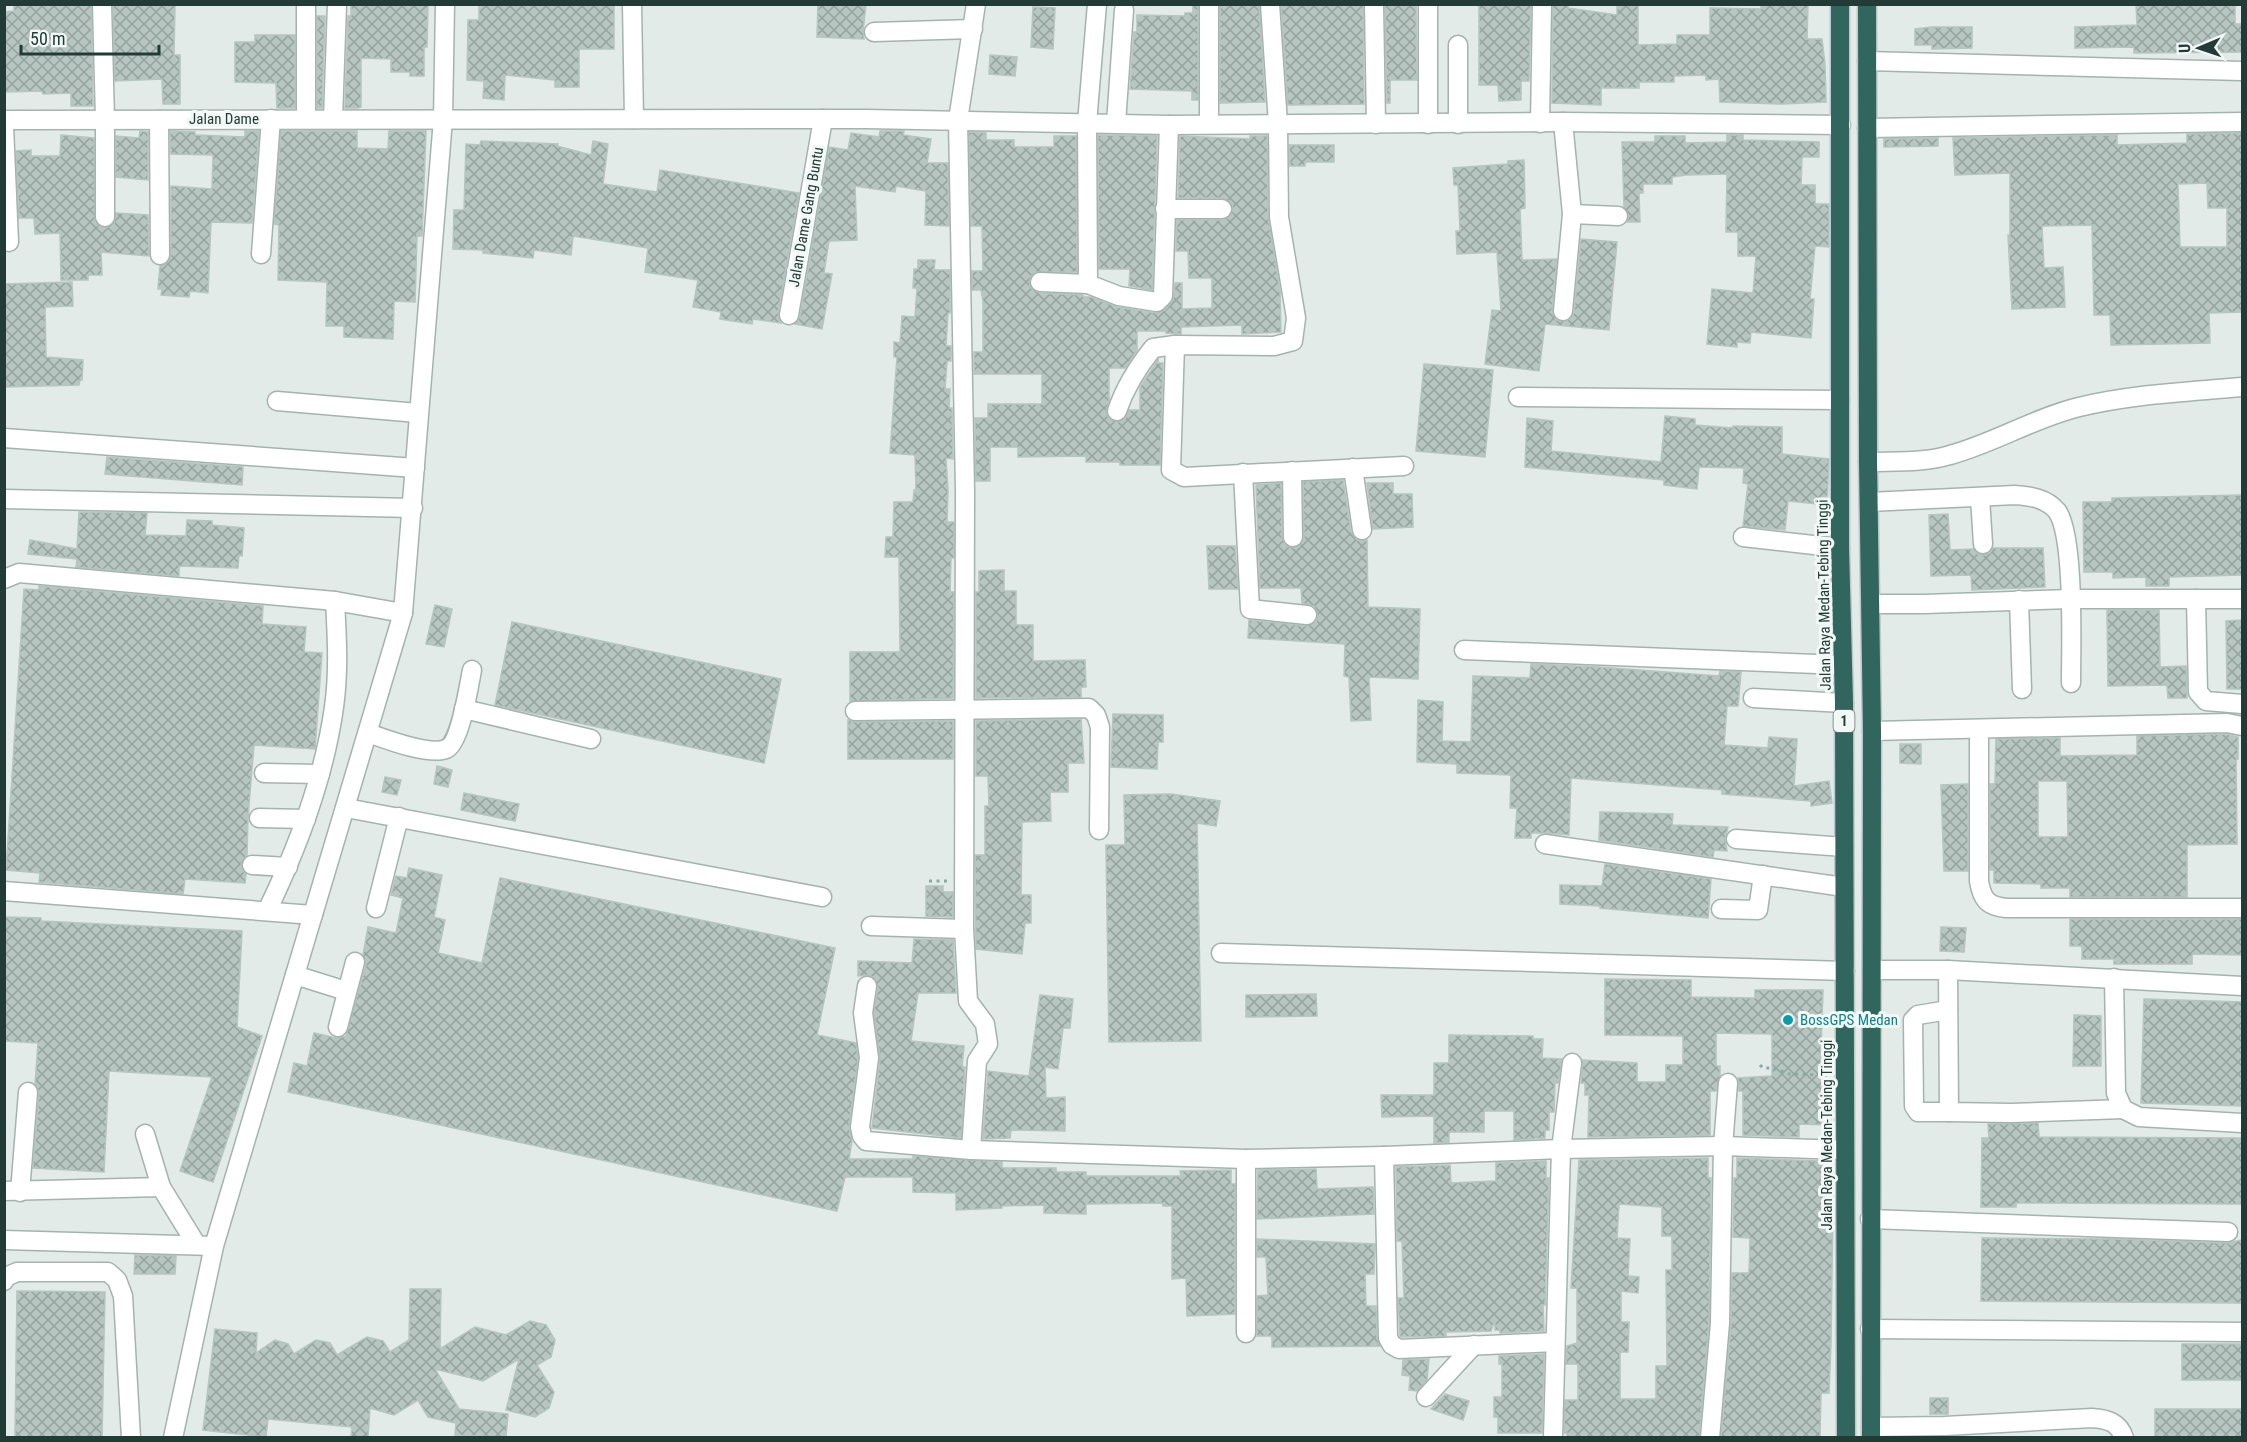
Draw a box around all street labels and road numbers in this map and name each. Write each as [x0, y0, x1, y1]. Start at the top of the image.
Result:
street label: Jalan Dame [189, 110, 259, 128]
street label: Jalan Dame Gang Buntu [785, 146, 827, 288]
street label: Jalan Raya Medan-Tebing Tinggi [1813, 499, 1835, 691]
road number: 1 [1834, 710, 1854, 732]
street label: Jalan Raya Medan-Tebing Tinggi [1818, 1039, 1836, 1231]

